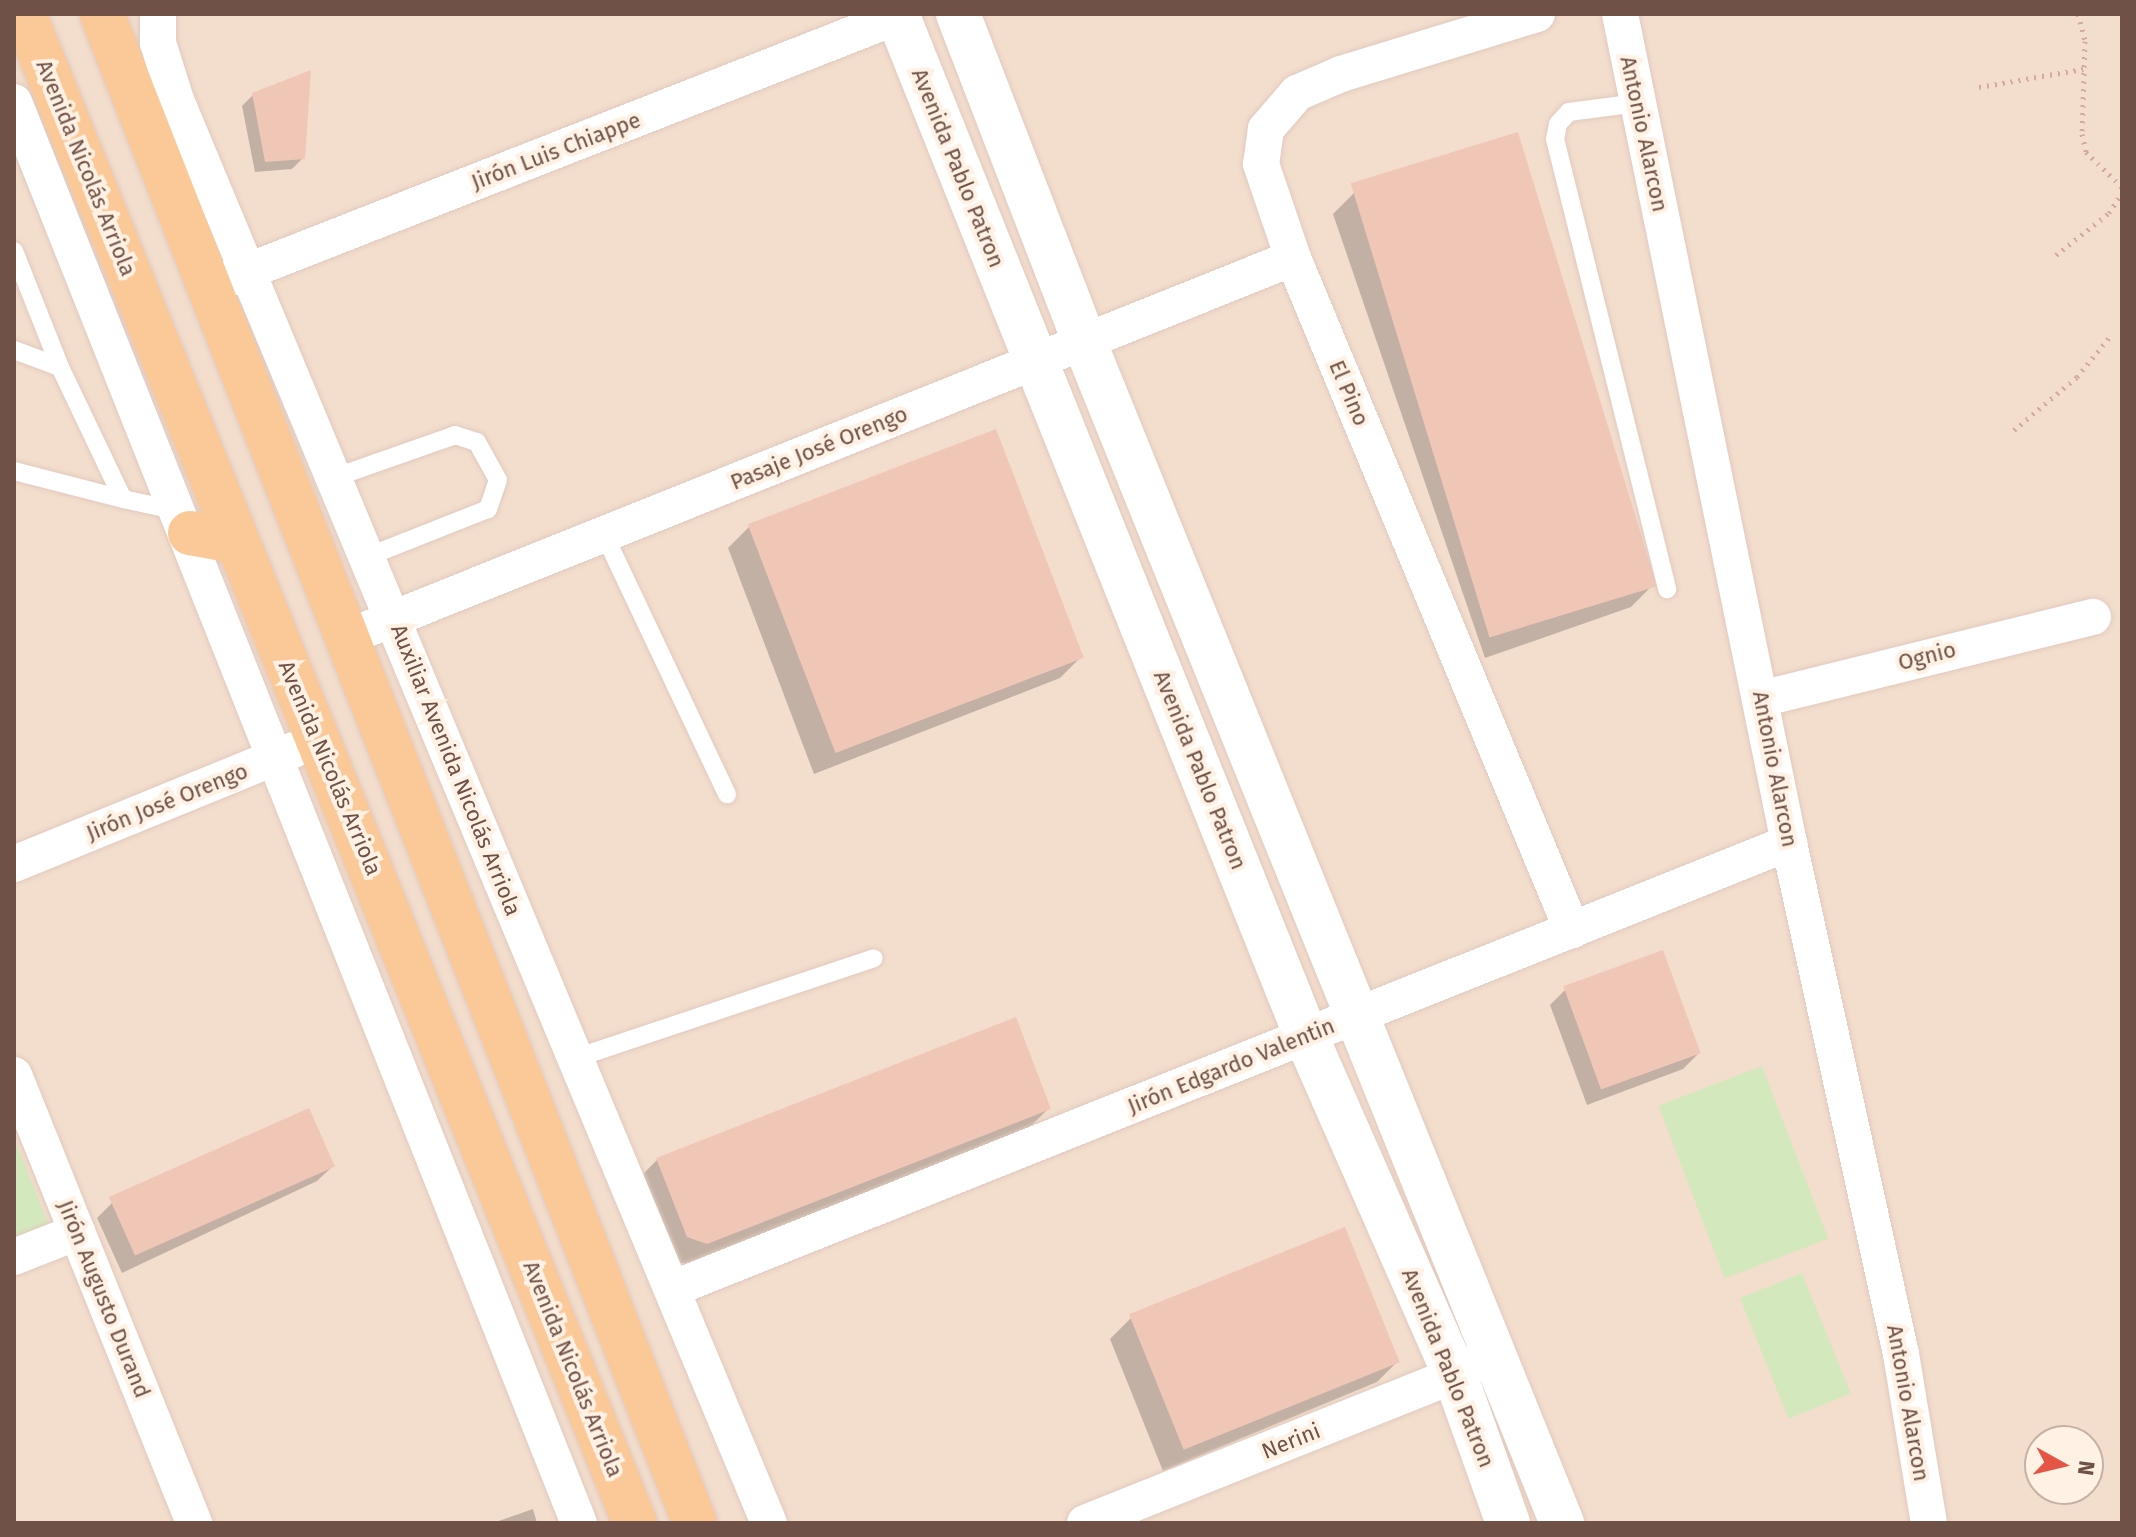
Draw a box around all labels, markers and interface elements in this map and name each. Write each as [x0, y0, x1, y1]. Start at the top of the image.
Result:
street label: Antonio Alarcon [1615, 54, 1673, 214]
street label: Avenida Nicolás Arriola [31, 56, 141, 280]
street label: Avenida Pablo Patron [906, 65, 1010, 271]
street label: Jirón Luis Chiappe [468, 107, 644, 195]
street label: El Pino [1323, 356, 1375, 430]
street label: Pasaje José Orengo [727, 400, 911, 496]
street label: Auxiliar Avenida Nicolás Arriola [385, 620, 527, 920]
street label: Ognio [1895, 636, 1959, 676]
street label: Avenida Nicolás Arriola [273, 657, 387, 879]
street label: Avenida Pablo Patron [1148, 667, 1252, 873]
street label: Antonio Alarcon [1747, 689, 1803, 849]
street label: Jirón José Orengo [82, 758, 252, 846]
street label: Jirón Edgardo Valentin [1124, 1012, 1338, 1120]
street label: Jirón Augusto Durand [52, 1196, 156, 1402]
street label: Avenida Nicolás Arriola [518, 1257, 628, 1481]
street label: Avenida Pablo Patron [1396, 1265, 1500, 1471]
street label: Antonio Alarcon [1881, 1323, 1935, 1483]
street label: Nerini [1258, 1417, 1324, 1465]
north arrow [2024, 1425, 2104, 1505]
text: N [2072, 1459, 2101, 1477]

